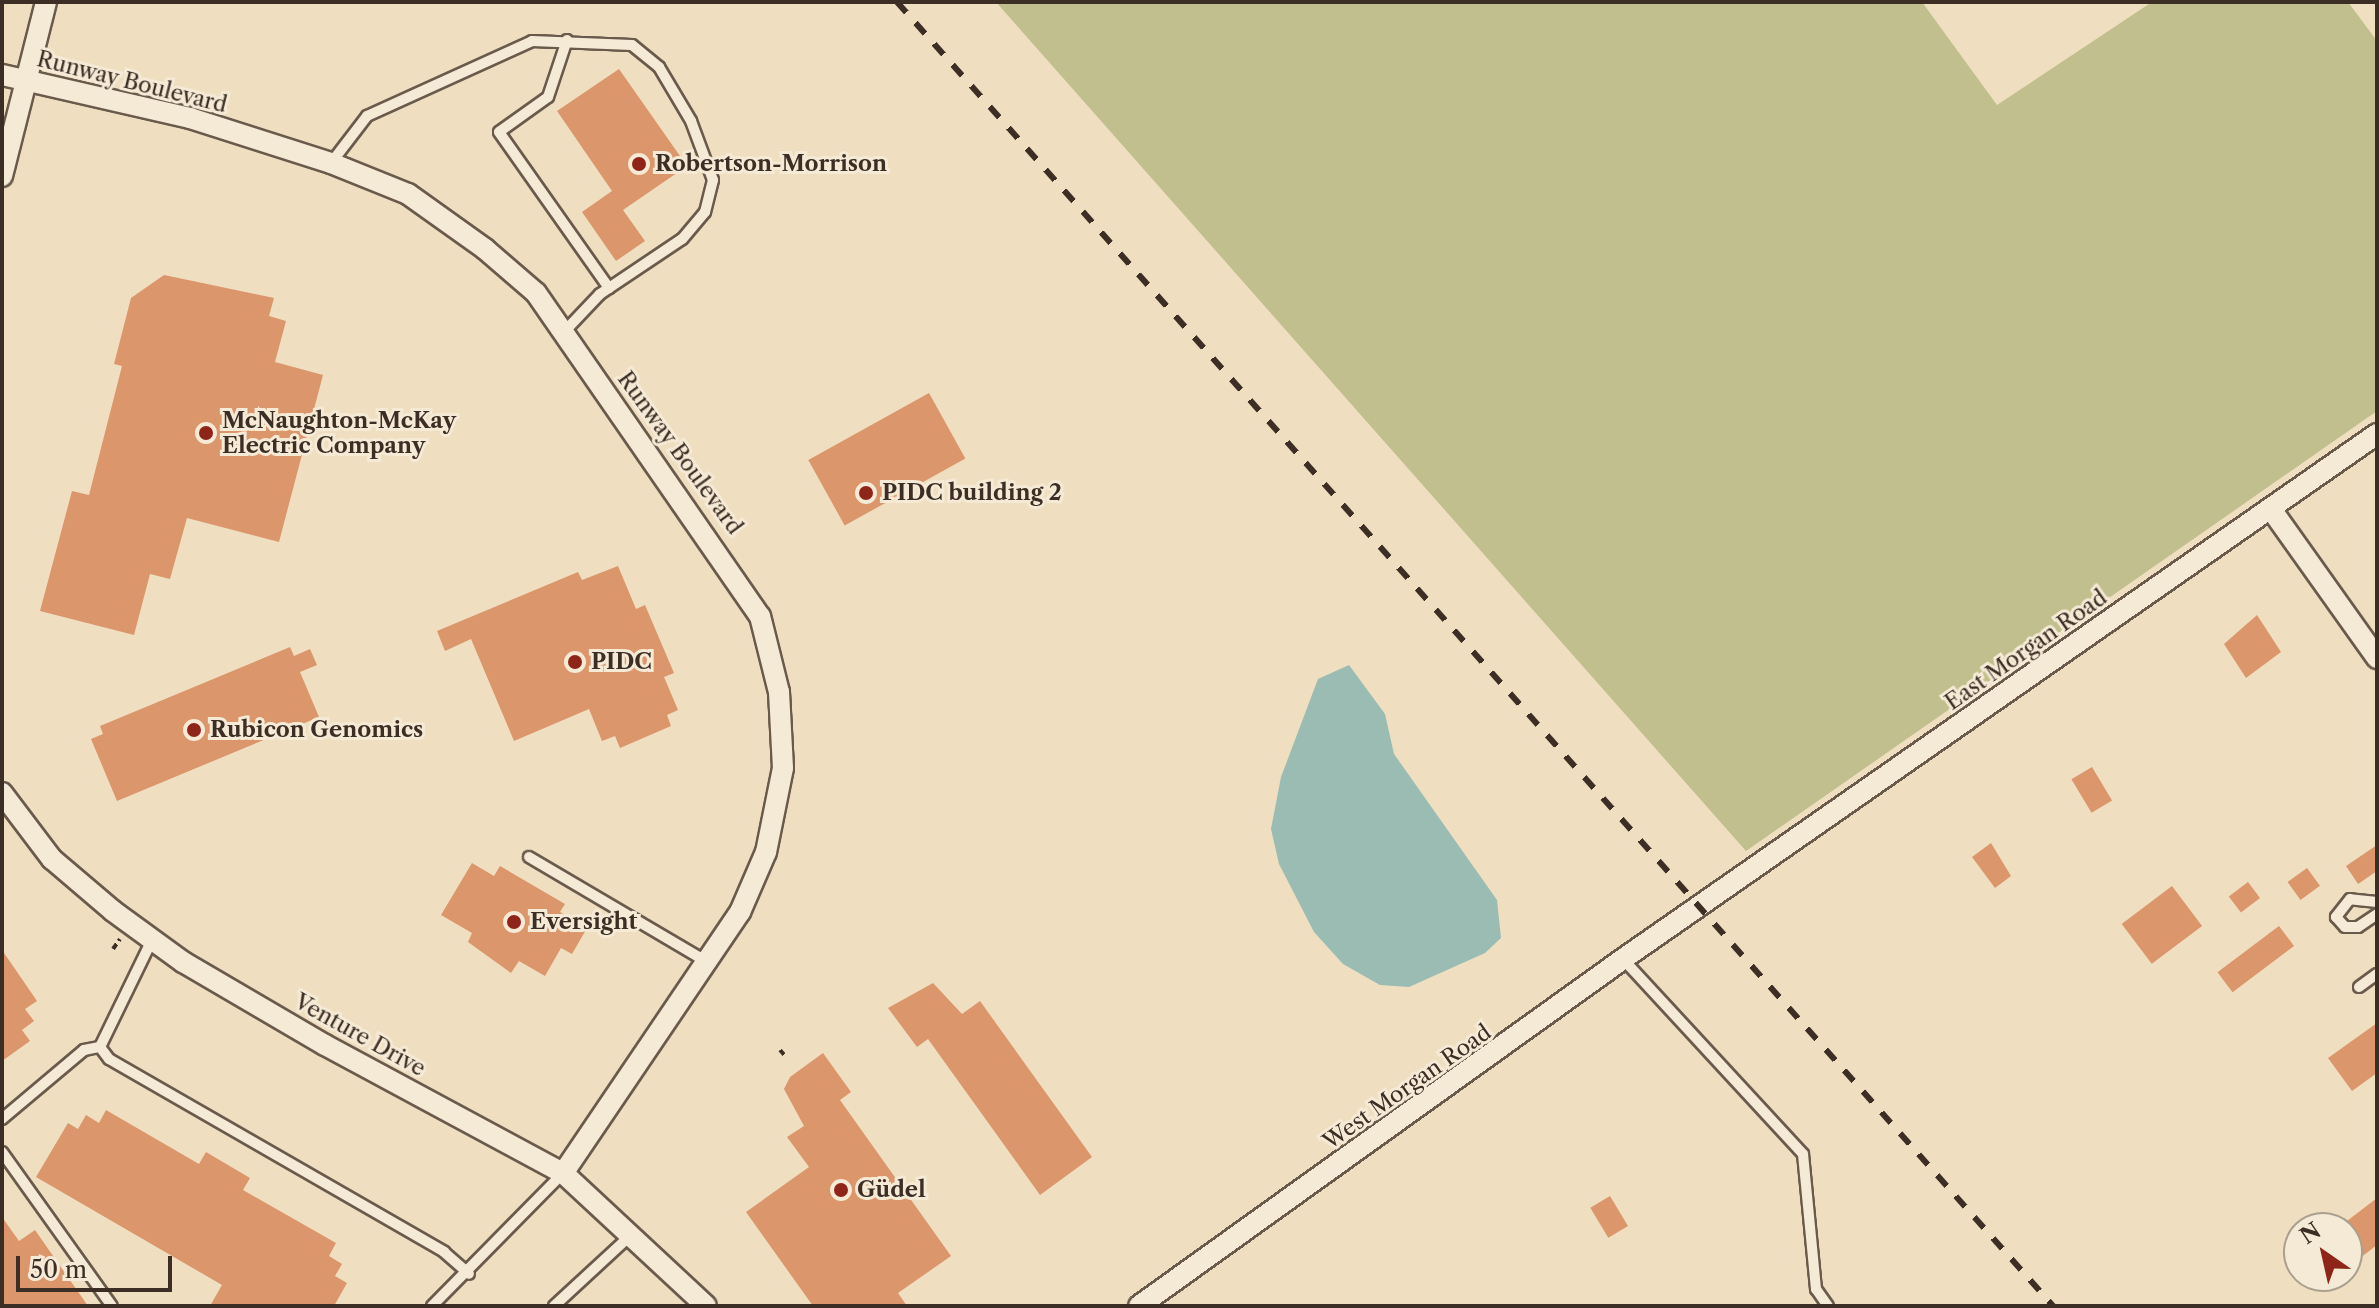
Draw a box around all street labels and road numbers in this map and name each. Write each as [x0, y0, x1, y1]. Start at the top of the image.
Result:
street label: Runway Boulevard [34, 46, 230, 118]
street label: Runway Boulevard [612, 366, 748, 540]
street label: East Morgan Road [1940, 584, 2112, 716]
street label: Venture Drive [290, 988, 430, 1082]
street label: West Morgan Road [1318, 1019, 1496, 1155]

